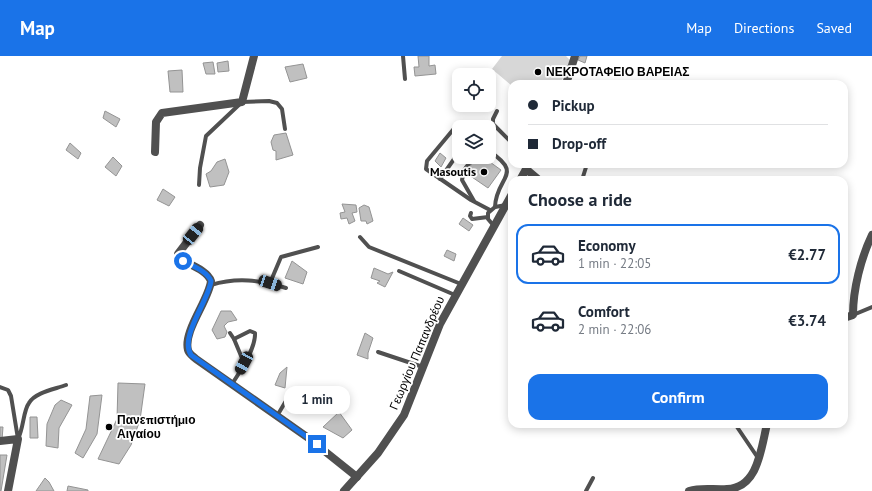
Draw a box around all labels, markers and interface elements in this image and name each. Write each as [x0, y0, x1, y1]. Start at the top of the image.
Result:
text: Map [20, 16, 55, 40]
text: Map [686, 19, 712, 37]
text: Directions [734, 19, 794, 37]
text: Saved [816, 19, 852, 37]
place label: ΝΕΚΡΟΤΑΦΕΙΟ ΒΑΡΕΙΑΣ [546, 64, 690, 79]
marker: ΝΕΚΡΟΤΑΦΕΙΟ ΒΑΡΕΙΑΣ [533, 67, 543, 77]
map controls [452, 68, 496, 164]
button: locate [452, 68, 496, 112]
text: Pickup [552, 96, 595, 115]
button: layers [452, 120, 496, 164]
text: Drop-off [552, 134, 606, 153]
place label: Masoutis [430, 164, 476, 179]
marker: Masoutis [479, 167, 489, 177]
text: Choose a ride [528, 188, 632, 211]
car [181, 221, 205, 247]
icon: car [530, 236, 566, 272]
text: Economy [578, 236, 636, 255]
text: €2.77 [788, 245, 826, 264]
route start [174, 252, 192, 270]
text: 1 min · 22:05 [578, 255, 651, 272]
car [257, 274, 283, 292]
street label: Γεωργίου Παπανδρέου [386, 294, 447, 412]
icon: car [530, 302, 566, 338]
text: Comfort [578, 302, 630, 321]
text: €3.74 [788, 311, 826, 330]
text: 2 min · 22:06 [578, 321, 651, 338]
car [233, 350, 255, 376]
button: Confirm [528, 374, 828, 420]
callout: 1 min [284, 386, 350, 414]
text: 1 min [301, 391, 333, 408]
place label: Πανεπιστήμιο Αιγαίου [117, 412, 196, 441]
marker: Πανεπιστήμιο Αιγαίου [104, 422, 114, 432]
route end [308, 435, 326, 453]

